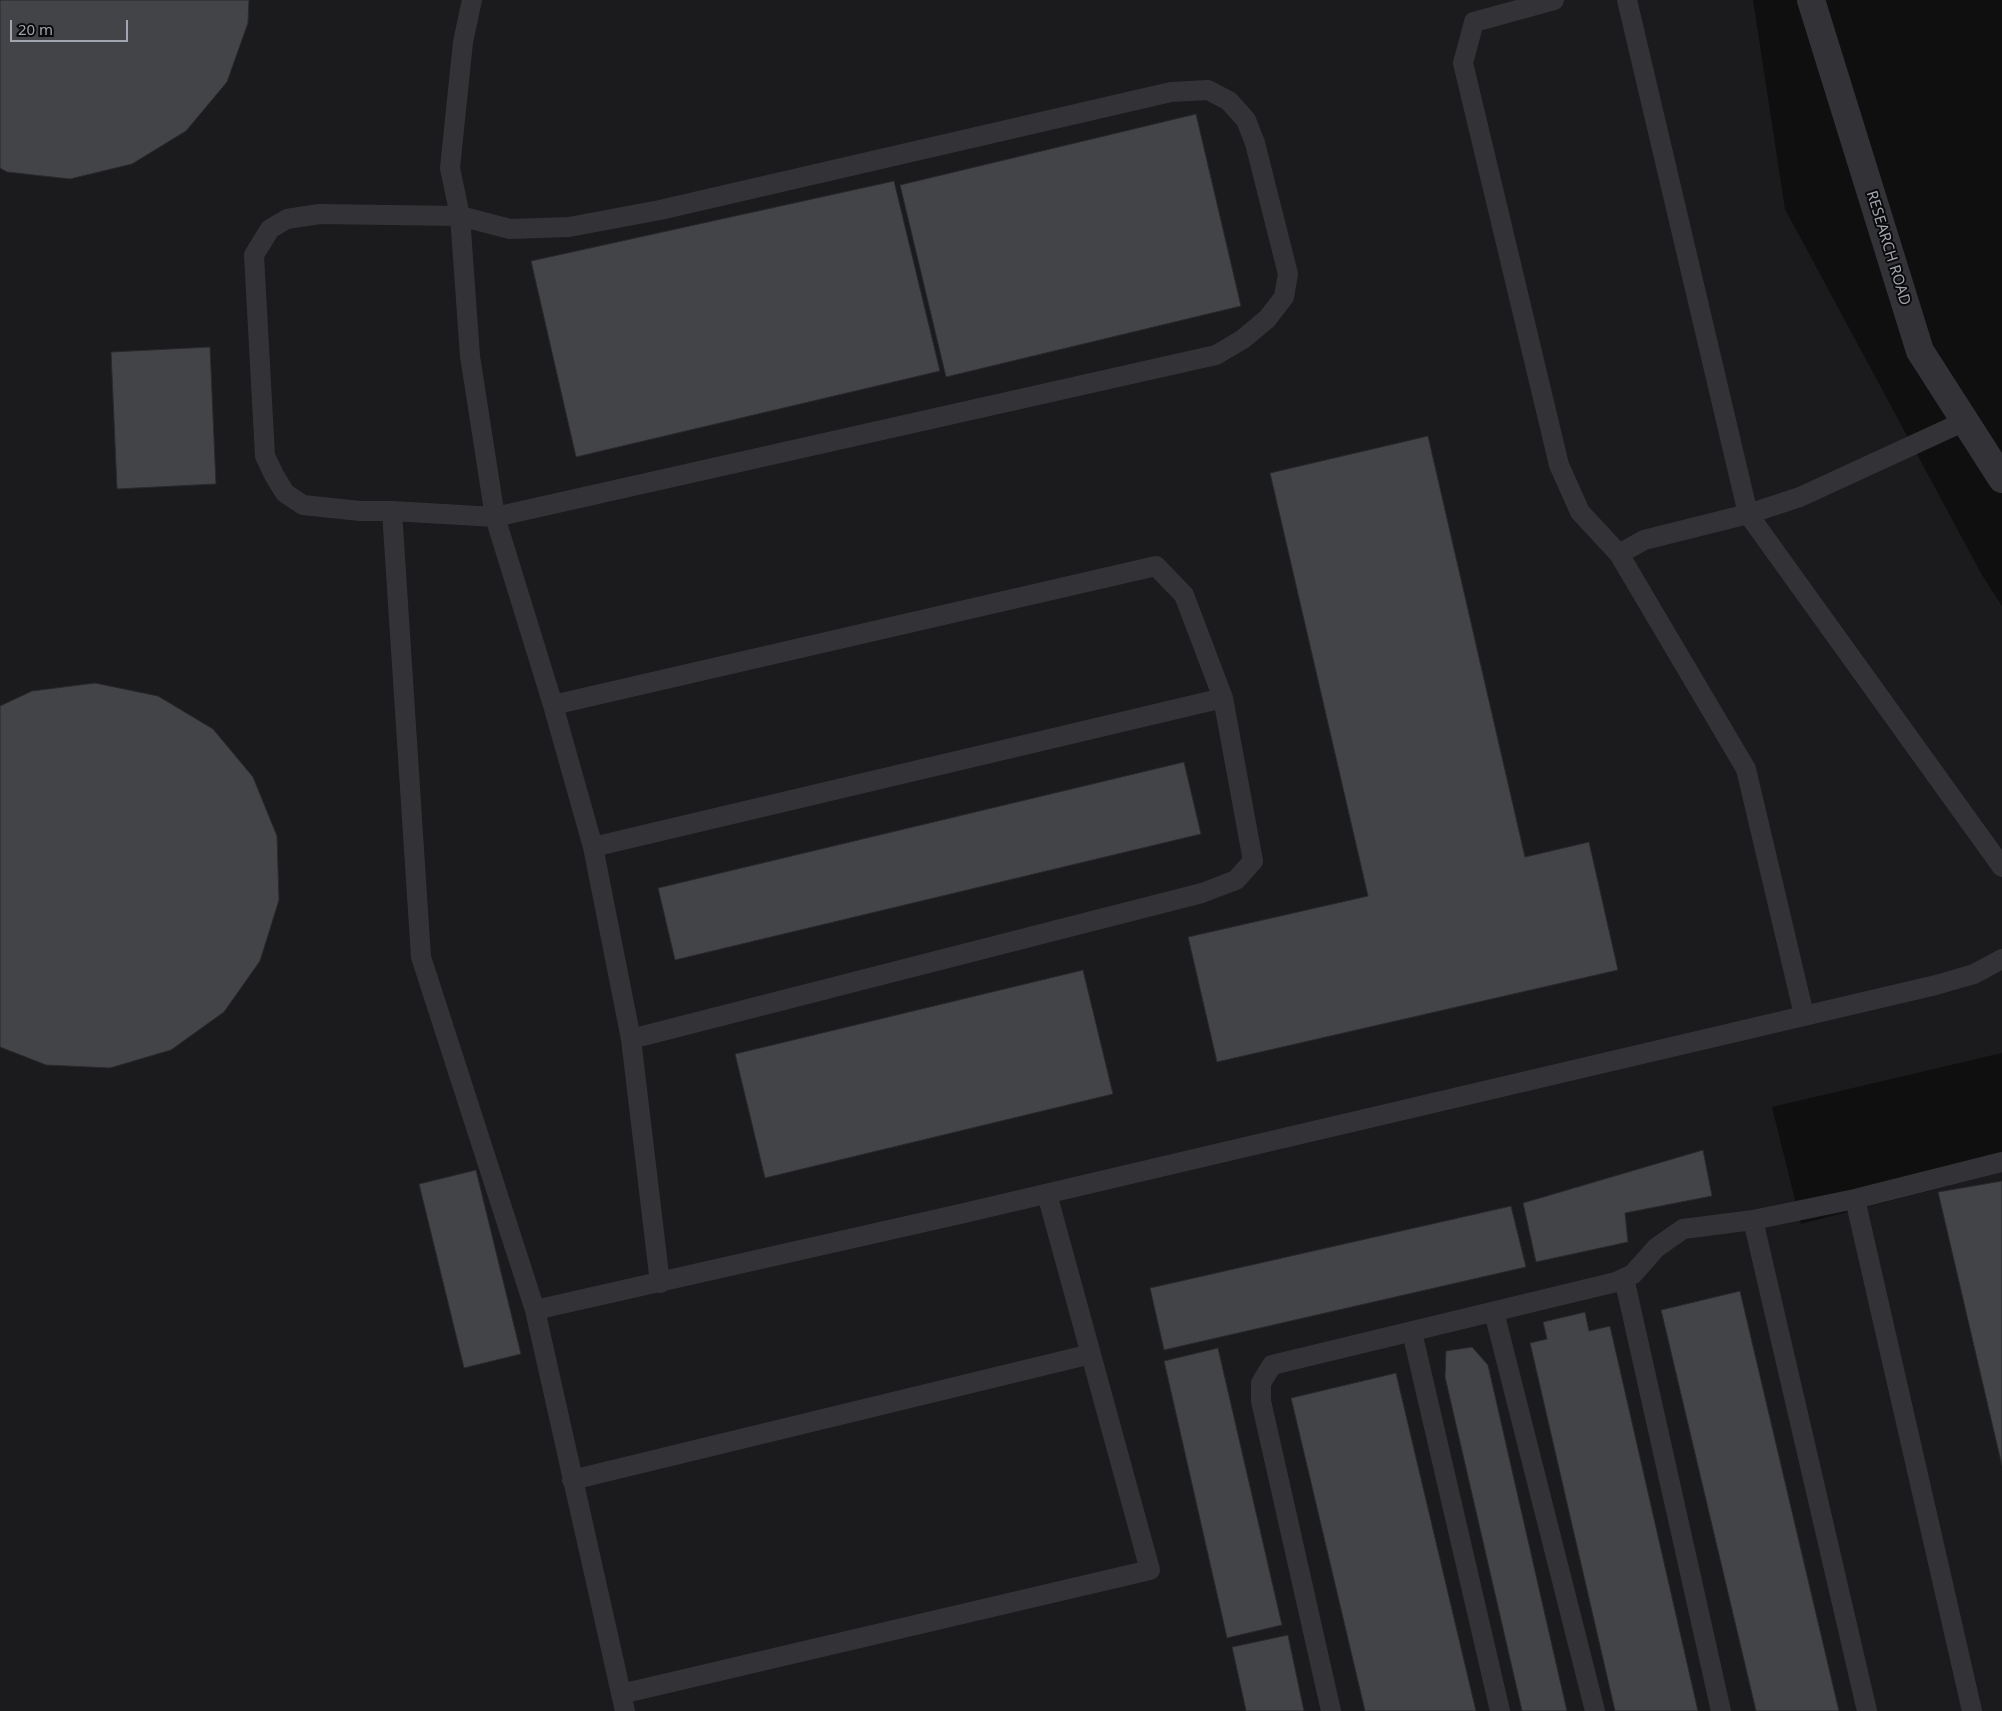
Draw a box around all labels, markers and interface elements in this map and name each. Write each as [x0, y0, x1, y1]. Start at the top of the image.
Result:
scale bar [12, 10, 130, 42]
text: 20 m [18, 19, 53, 39]
street label: RESEARCH ROAD [1862, 188, 1914, 308]

